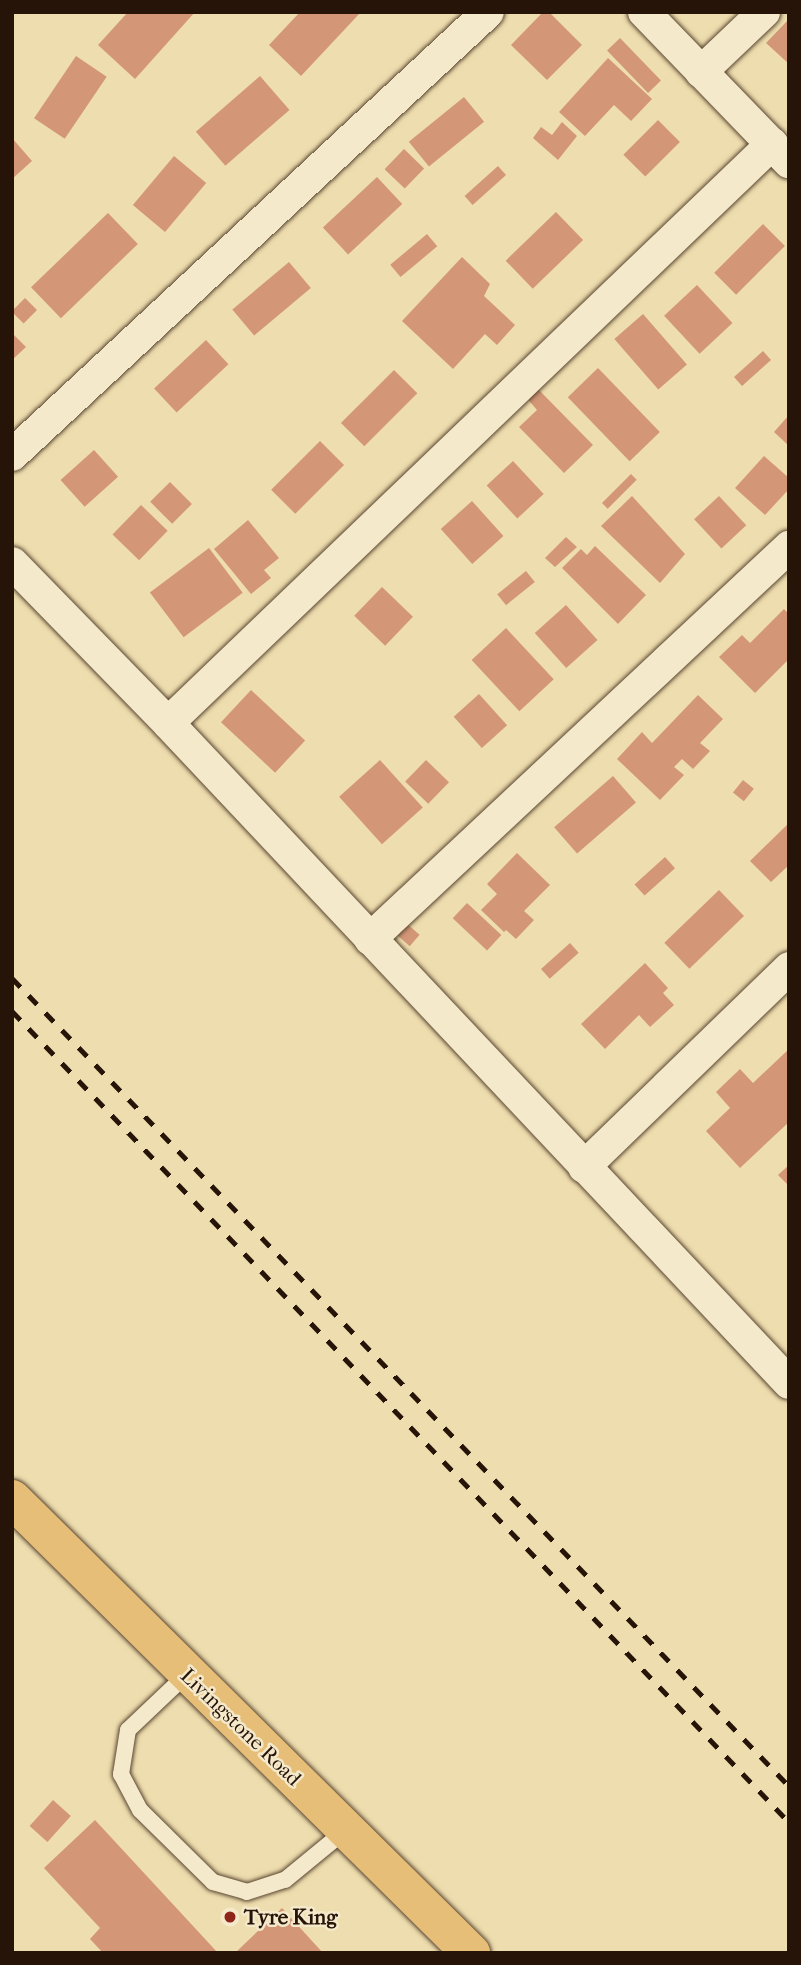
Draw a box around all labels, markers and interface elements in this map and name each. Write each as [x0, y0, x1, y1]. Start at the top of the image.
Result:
street label: Livingstone Road [175, 1663, 307, 1791]
place label: Tyre King [244, 1904, 337, 1930]
marker: Tyre King [222, 1909, 238, 1925]

